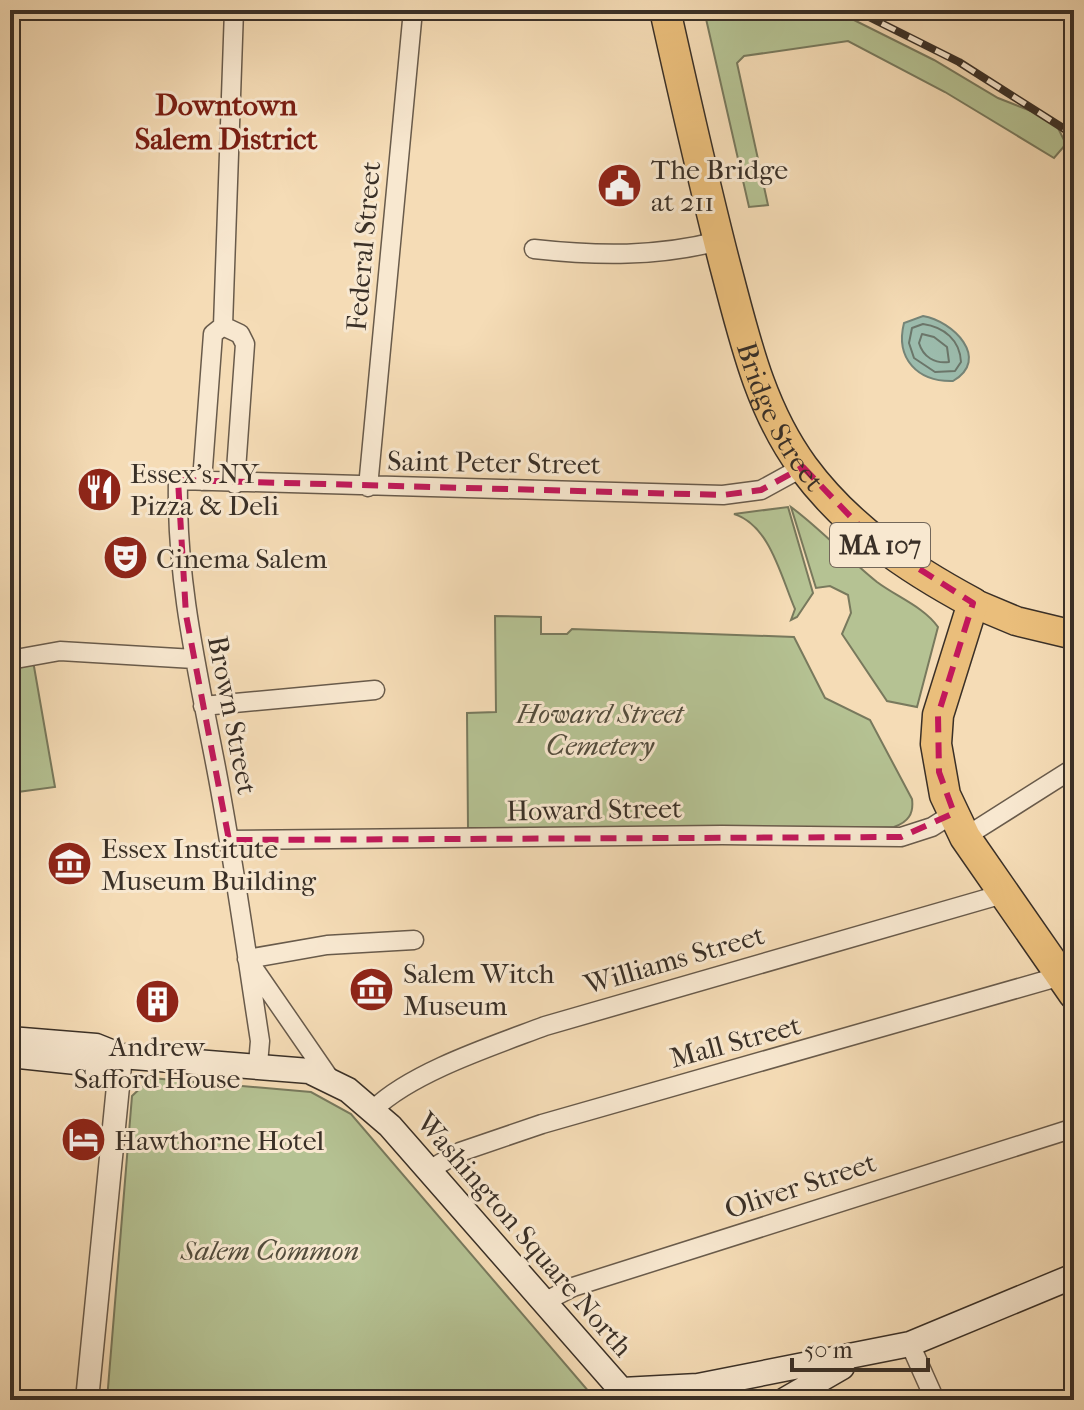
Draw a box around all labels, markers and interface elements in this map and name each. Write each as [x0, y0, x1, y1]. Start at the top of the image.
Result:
district label: Downtown Salem District [135, 88, 318, 157]
place label: The Bridge at 211 [651, 153, 788, 218]
street label: Federal Street [340, 160, 387, 332]
public building icon: The Bridge at 211 [596, 161, 644, 209]
street label: Bridge Street [730, 338, 831, 498]
street label: Saint Peter Street [387, 444, 601, 481]
place label: Essex's NY Pizza & Deli [130, 457, 279, 522]
restaurant icon: Essex's NY Pizza & Deli [75, 465, 123, 513]
road number: MA 107 [830, 523, 930, 567]
theatre icon: Cinema Salem [101, 534, 149, 582]
place label: Cinema Salem [156, 542, 328, 575]
street label: Brown Street [201, 633, 264, 797]
park label: Howard Street Cemetery [516, 697, 685, 762]
street label: Howard Street [506, 791, 682, 828]
place label: Essex Institute Museum Building [101, 832, 317, 897]
museum icon: Essex Institute Museum Building [46, 840, 94, 888]
street label: Williams Street [579, 918, 768, 1001]
place label: Salem Witch Museum [403, 957, 555, 1022]
museum icon: Salem Witch Museum [348, 965, 396, 1013]
building icon: Andrew Safford House [133, 977, 181, 1025]
street label: Mall Street [666, 1008, 804, 1075]
place label: Andrew Safford House [74, 1030, 240, 1095]
street label: Washington Square North [409, 1105, 640, 1363]
hotel icon: Hawthorne Hotel [59, 1116, 107, 1164]
place label: Hawthorne Hotel [114, 1124, 324, 1157]
street label: Oliver Street [720, 1146, 880, 1225]
park label: Salem Common [180, 1234, 359, 1267]
scale bar [792, 1322, 928, 1372]
text: 50 m [804, 1336, 853, 1364]

